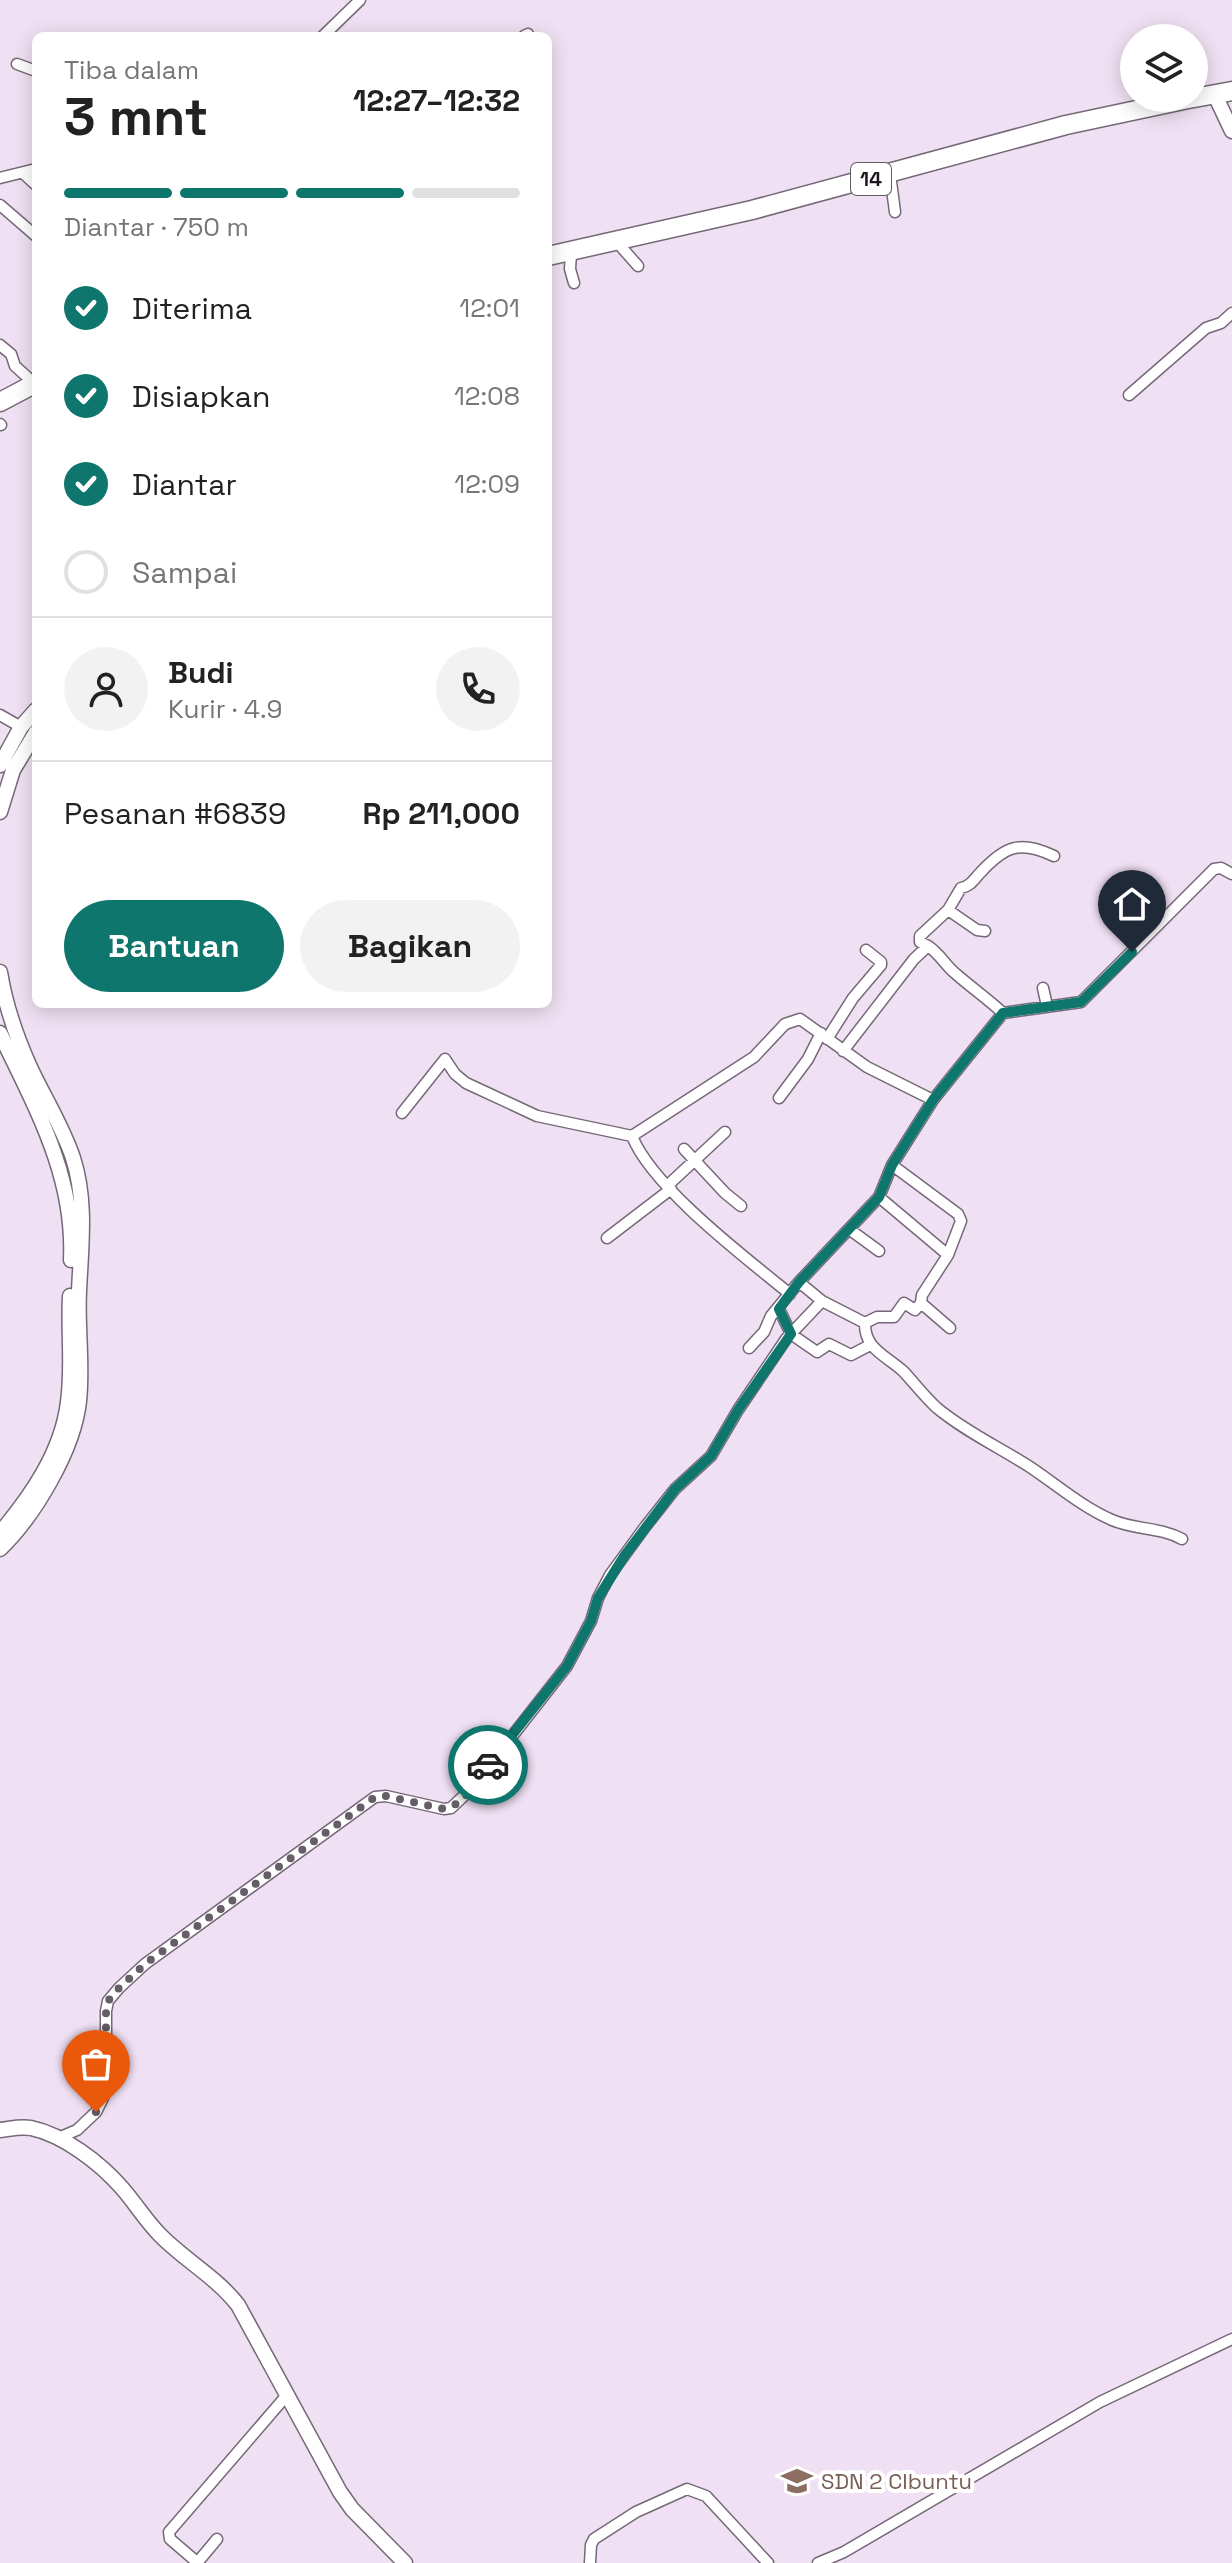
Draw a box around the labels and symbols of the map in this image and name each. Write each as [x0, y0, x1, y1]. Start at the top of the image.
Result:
road number: 14 [851, 163, 891, 195]
pin [1098, 870, 1166, 952]
courier [448, 1725, 528, 1805]
pin [62, 2030, 130, 2112]
school or university icon: SDN 2 CIbuntu [780, 2464, 814, 2498]
place label: SDN 2 CIbuntu [821, 2467, 972, 2495]

